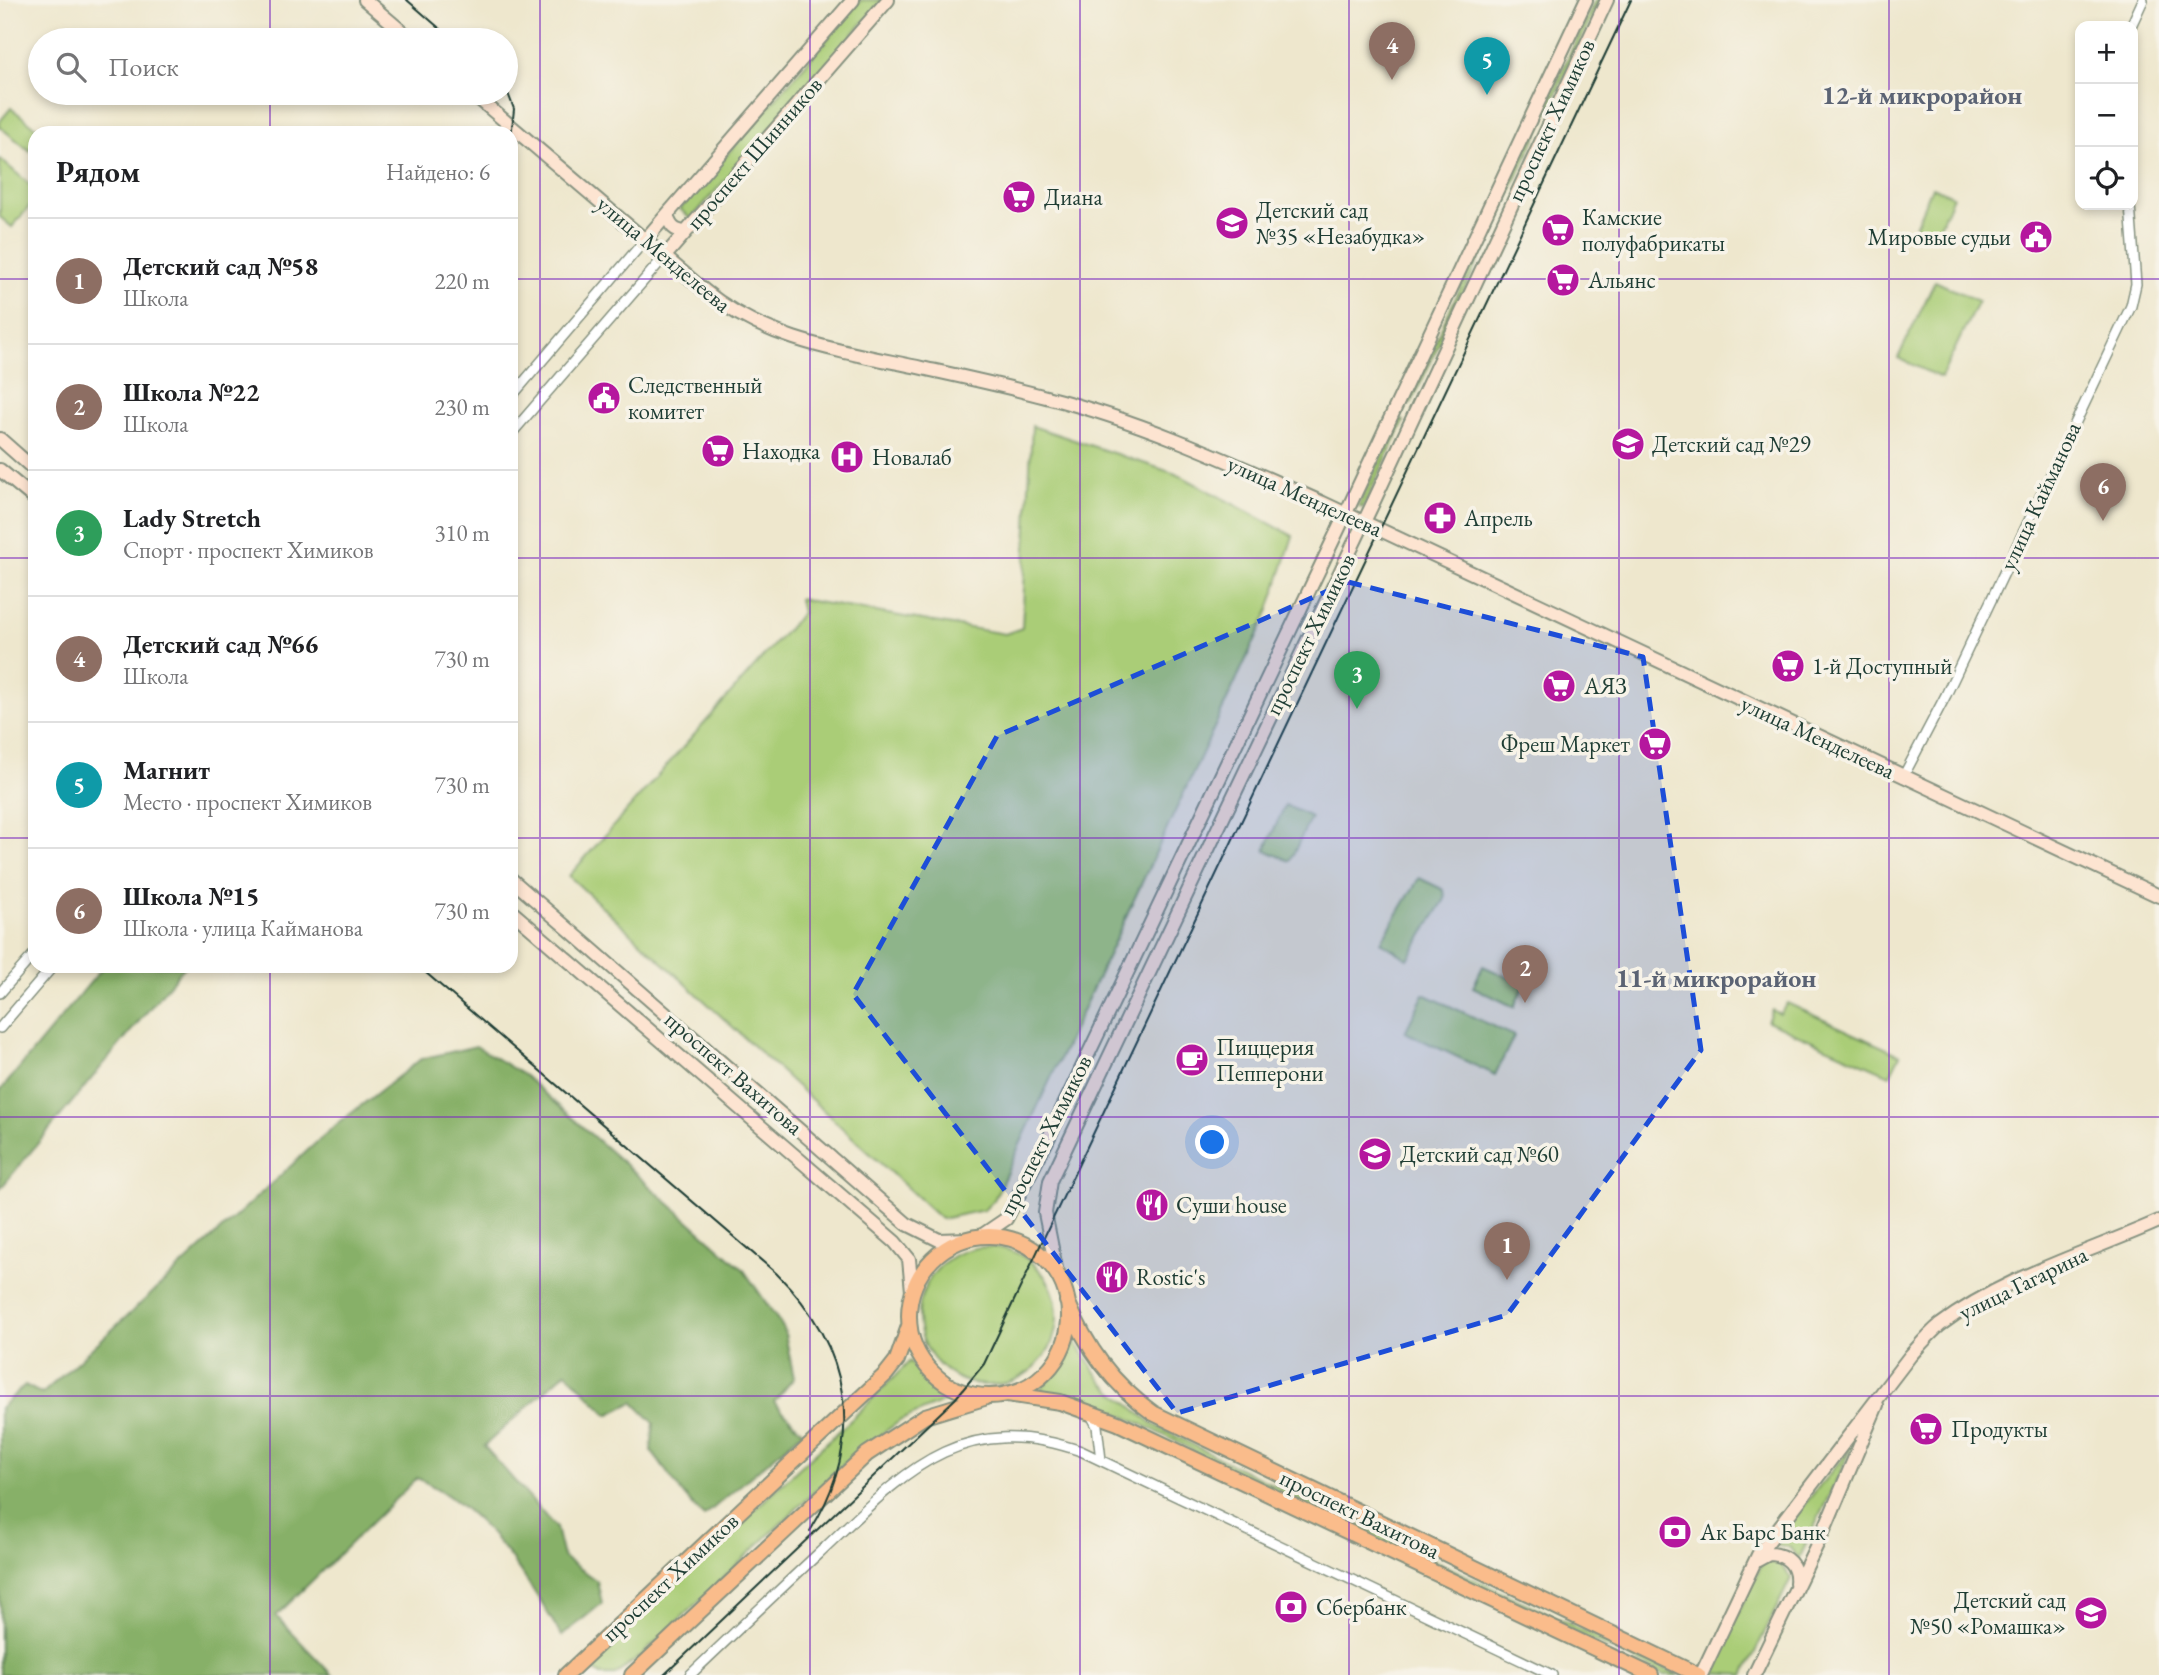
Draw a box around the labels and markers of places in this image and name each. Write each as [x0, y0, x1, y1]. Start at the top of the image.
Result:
pin: 4 [1369, 22, 1415, 80]
pin: 5 [1464, 37, 1510, 95]
supermarket icon: Диана [1000, 178, 1038, 216]
place label: Диана [1044, 182, 1104, 212]
place label: Детский сад №35 «Незабудка» [1256, 195, 1425, 251]
place label: Камские полуфабрикаты [1582, 202, 1725, 258]
school or university icon: Детский сад №35 «Незабудка» [1213, 204, 1251, 242]
supermarket icon: Камские полуфабрикаты [1539, 211, 1577, 249]
public building icon: Мировые судьи [2017, 218, 2055, 256]
place label: Мировые судьи [1867, 222, 2011, 252]
supermarket icon: Альянс [1544, 261, 1582, 299]
place label: Альянс [1587, 265, 1656, 295]
place label: Следственный комитет [628, 370, 763, 426]
public building icon: Следственный комитет [585, 379, 623, 417]
school or university icon: Детский сад №29 [1609, 425, 1647, 463]
place label: Детский сад №29 [1652, 429, 1811, 459]
supermarket icon: Находка [699, 432, 737, 470]
place label: Находка [742, 436, 821, 466]
hospital icon: Новалаб [828, 438, 866, 476]
place label: Новалаб [872, 442, 952, 472]
pin: 6 [2080, 463, 2126, 521]
pharmacy icon: Апрель [1421, 499, 1459, 537]
place label: Апрель [1463, 503, 1533, 533]
supermarket icon: 1-й Доступный [1769, 647, 1807, 685]
pin: 3 [1334, 651, 1380, 709]
place label: 1-й Доступный [1812, 651, 1952, 681]
supermarket icon: АЯЗ [1540, 667, 1578, 705]
place label: АЯЗ [1583, 671, 1627, 701]
supermarket icon: Фреш Маркет [1636, 725, 1674, 763]
place label: Фреш Маркет [1501, 729, 1631, 759]
pin: 2 [1502, 945, 1548, 1003]
place label: Пиццерия Пепперони [1216, 1032, 1324, 1088]
cafe icon: Пиццерия Пепперони [1173, 1041, 1211, 1079]
school or university icon: Детский сад №60 [1356, 1135, 1394, 1173]
place label: Детский сад №60 [1400, 1139, 1559, 1169]
restaurant icon: Суши house [1133, 1186, 1171, 1224]
place label: Суши house [1176, 1190, 1287, 1220]
pin: 1 [1484, 1222, 1530, 1280]
restaurant icon: Rostic's [1093, 1258, 1131, 1296]
place label: Rostic's [1136, 1262, 1205, 1292]
supermarket icon: Продукты [1907, 1410, 1945, 1448]
place label: Продукты [1951, 1414, 2048, 1444]
bank icon: Ак Барс Банк [1656, 1513, 1694, 1551]
place label: Ак Барс Банк [1699, 1517, 1826, 1547]
place label: Детский сад №50 «Ромашка» [1910, 1585, 2067, 1641]
bank icon: Сбербанк [1272, 1588, 1310, 1626]
place label: Сбербанк [1316, 1592, 1407, 1622]
school or university icon: Детский сад №50 «Ромашка» [2072, 1594, 2110, 1632]

